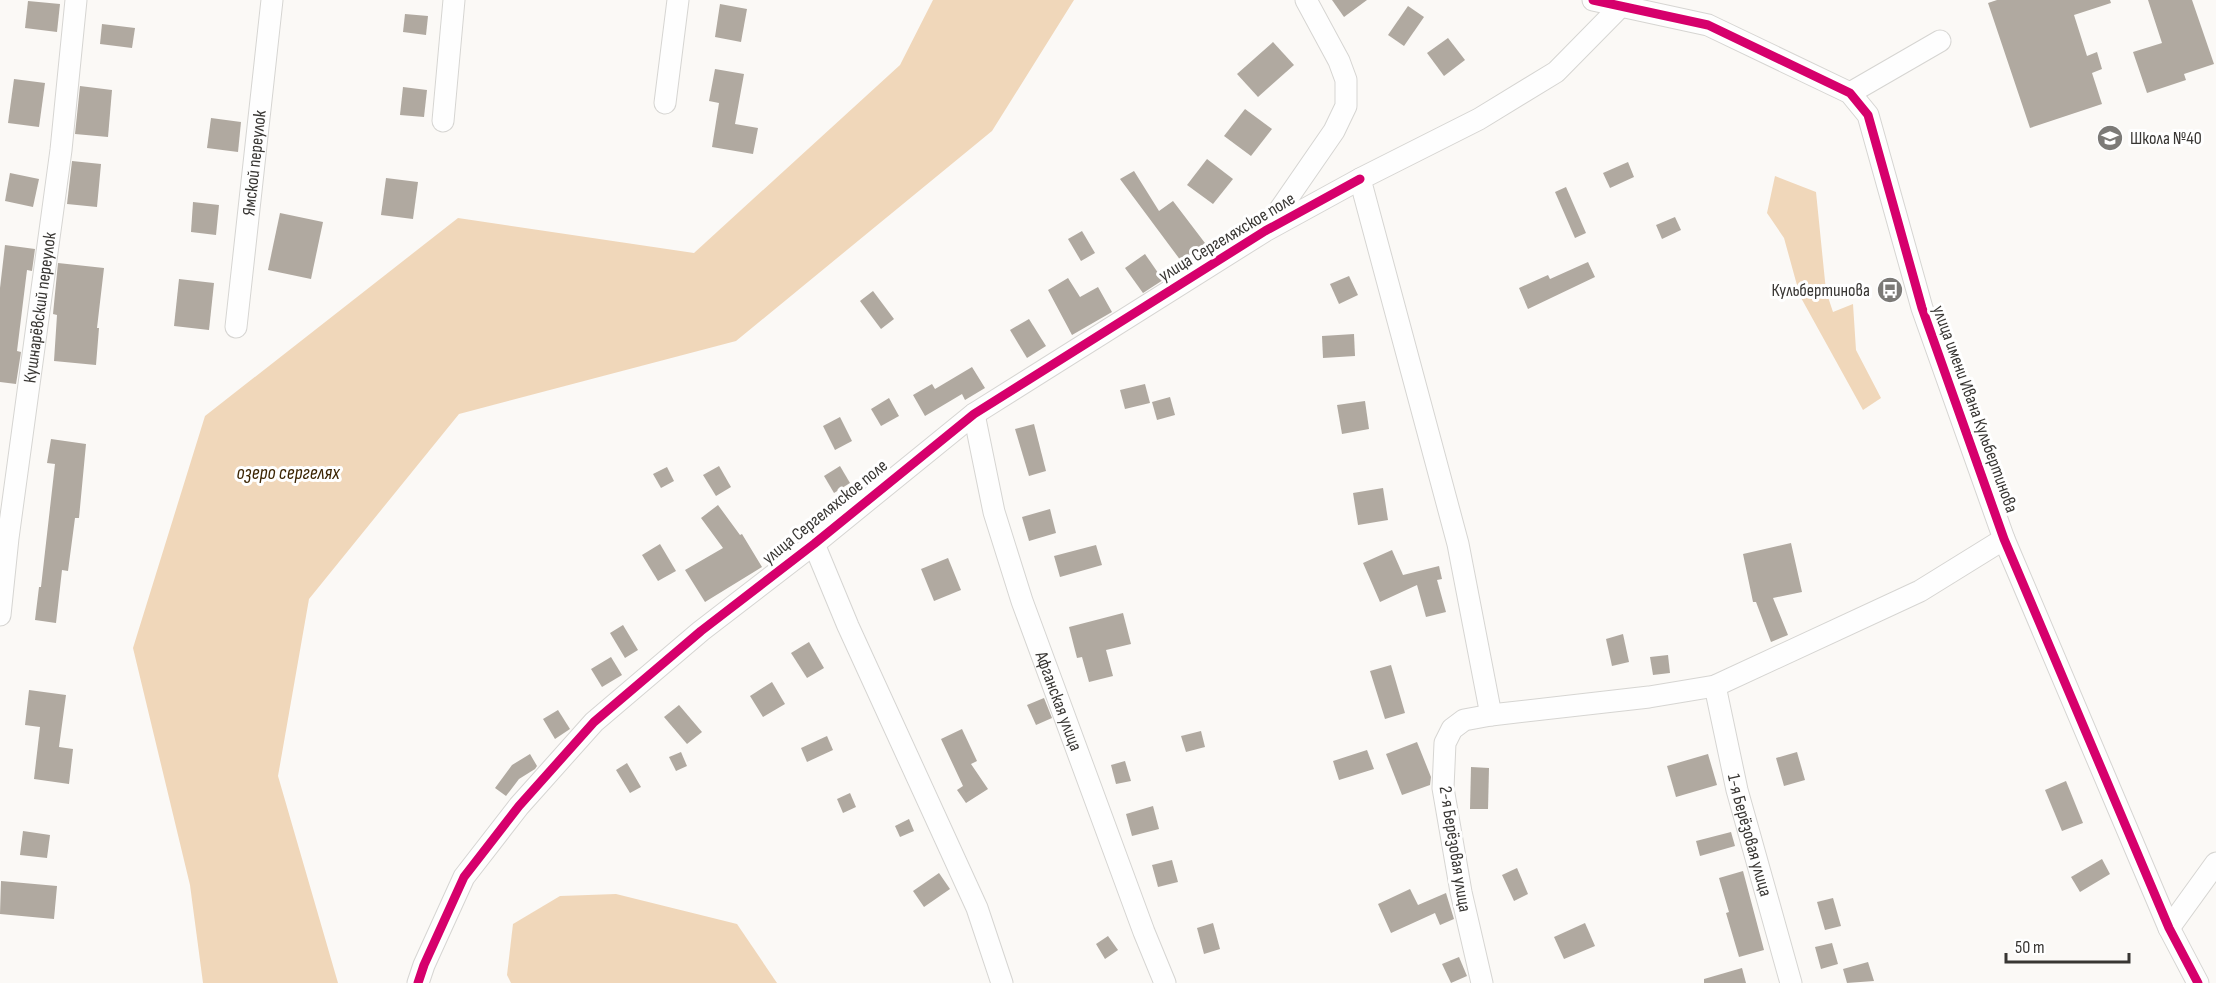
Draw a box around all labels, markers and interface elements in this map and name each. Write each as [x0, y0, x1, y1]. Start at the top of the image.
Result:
street label: Ямской переулок [238, 109, 270, 217]
school or university icon: Школа №40 [2095, 123, 2125, 153]
place label: Школа №40 [2130, 128, 2202, 149]
street label: улица Сергеляхское поле [1155, 188, 1299, 286]
street label: Кушнарёвский переулок [19, 231, 60, 384]
bus stop icon: Кульбертинова [1875, 275, 1905, 305]
place label: Кульбертинова [1772, 280, 1870, 301]
street label: улица имени Ивана Кульбертинова [1928, 303, 2022, 515]
street label: улица Сергеляхское поле [758, 455, 892, 569]
water label: озеро сергелях [236, 461, 340, 485]
street label: Афганская улица [1031, 648, 1087, 754]
street label: 1-я Берёзовая улица [1723, 772, 1777, 899]
street label: 2-я Берёзовая улица [1435, 785, 1475, 914]
scale bar [2006, 926, 2129, 964]
text: 50 m [2015, 937, 2045, 958]

